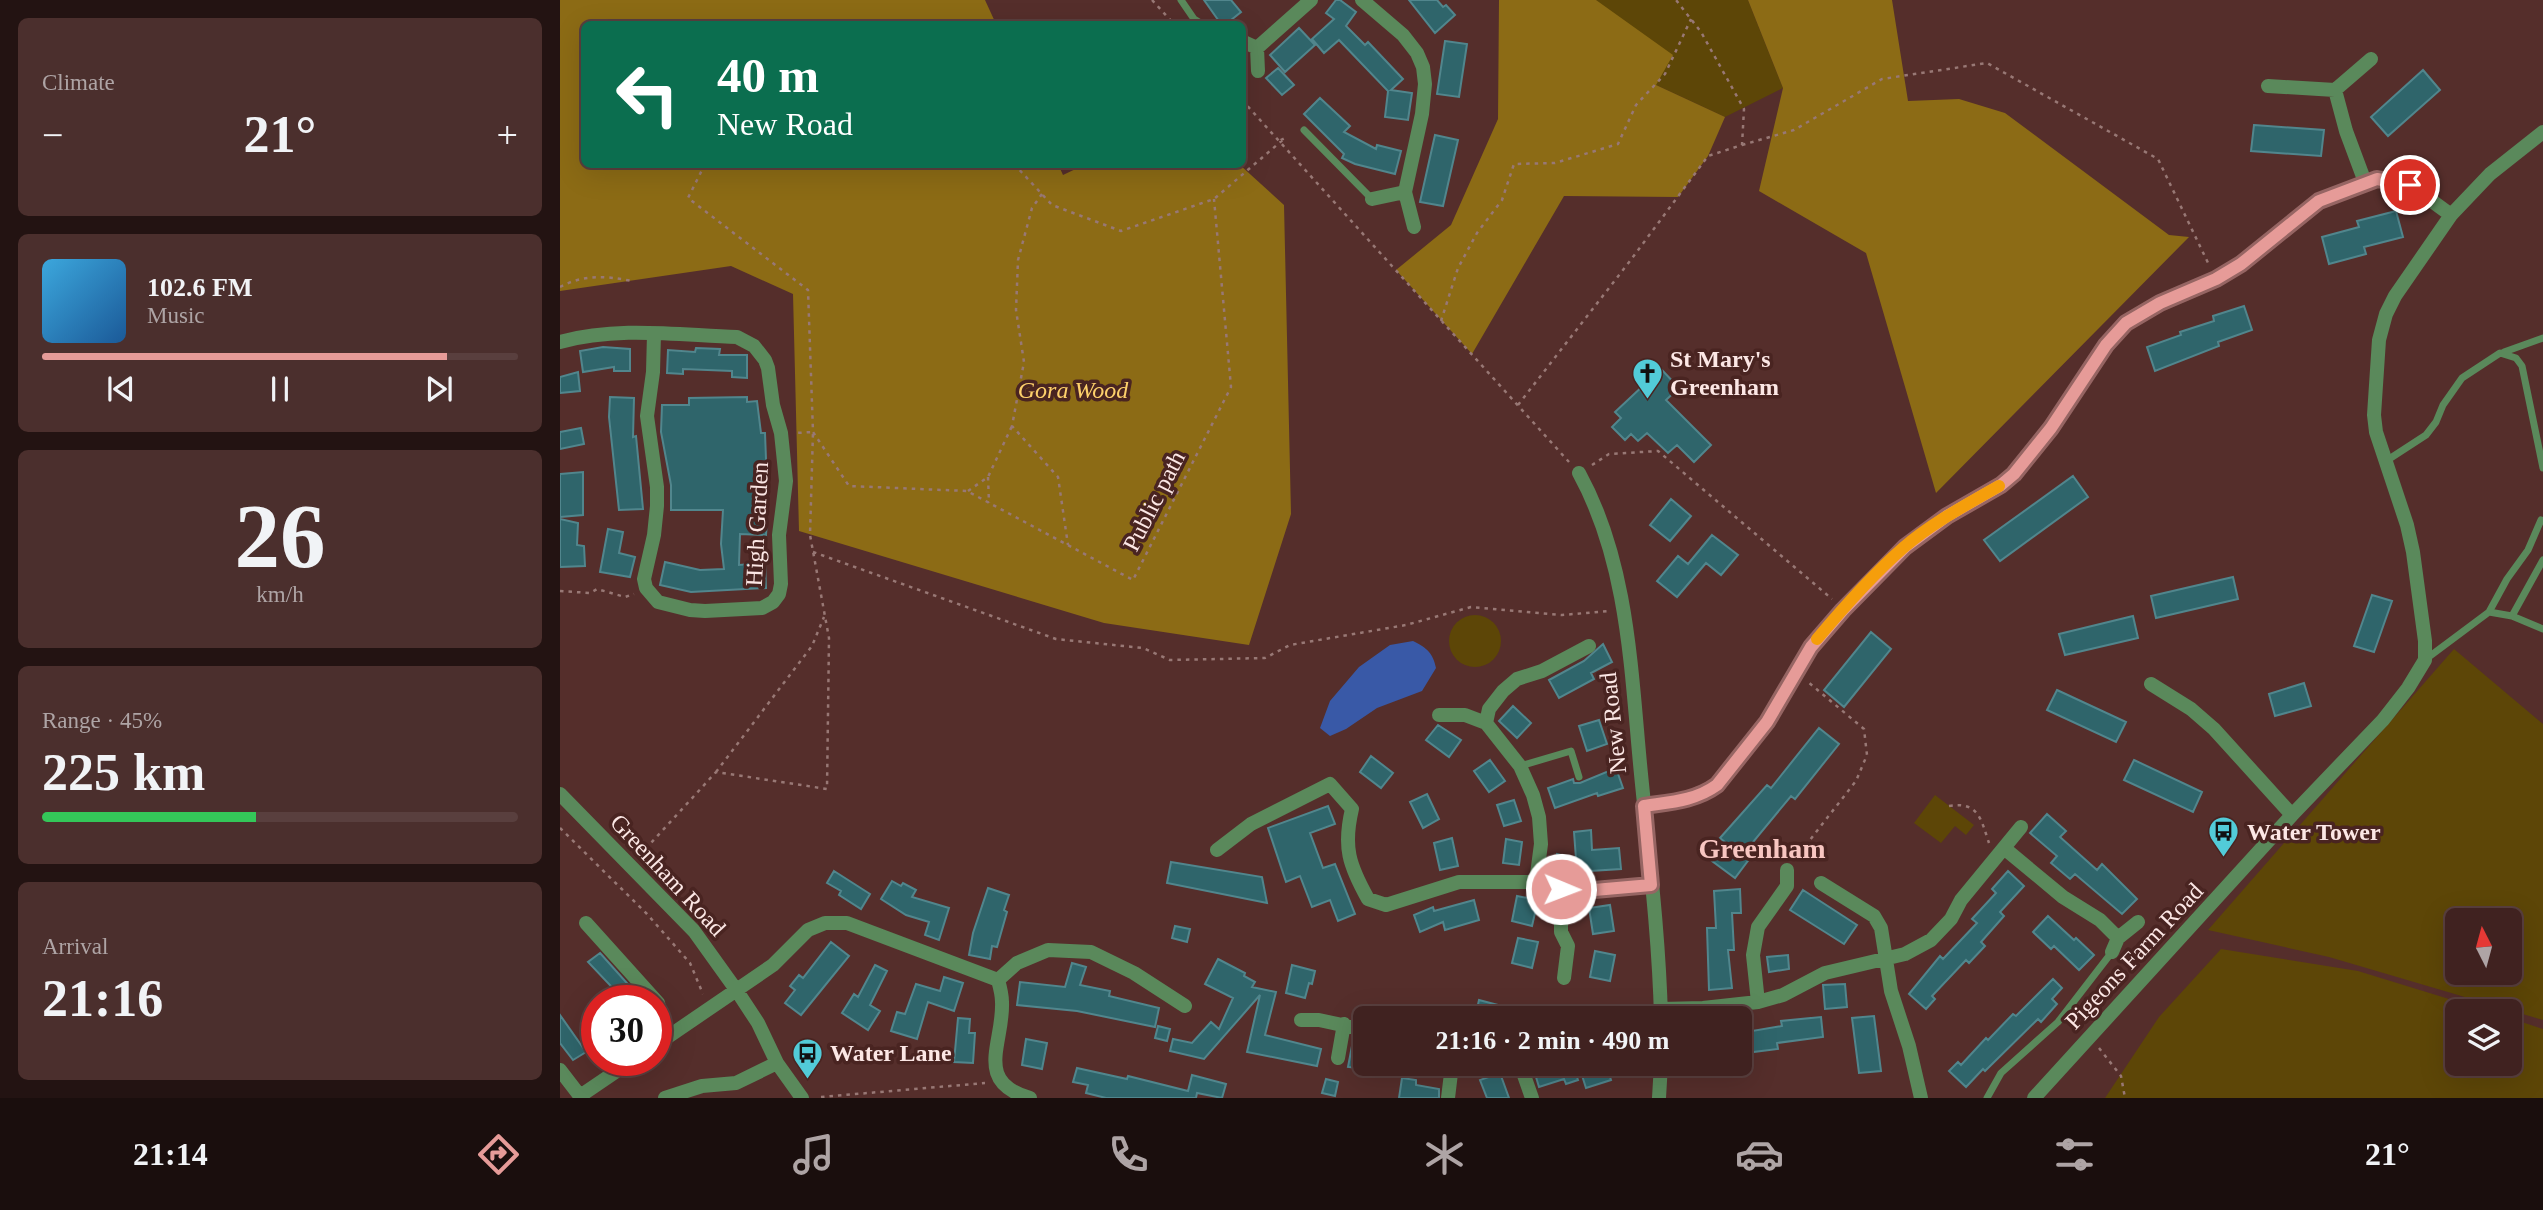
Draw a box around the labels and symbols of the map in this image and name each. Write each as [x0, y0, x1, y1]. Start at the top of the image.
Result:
pin [2380, 155, 2440, 215]
place label: St Mary's Greenham [1670, 346, 1779, 400]
church icon: St Mary's Greenham [1630, 356, 1664, 400]
park label: Gora Wood [1018, 377, 1129, 403]
street label: Public path [1118, 447, 1190, 555]
street label: High Garden [741, 461, 773, 587]
street label: New Road [1595, 671, 1631, 775]
street label: Greenham Road [605, 809, 731, 941]
bus stop icon: Water Tower [2207, 815, 2241, 859]
place label: Water Tower [2247, 819, 2381, 845]
district label: Greenham [1698, 833, 1826, 864]
position arrow [1524, 852, 1598, 926]
street label: Pigeons Farm Road [2060, 878, 2208, 1034]
north arrow [2445, 908, 2522, 985]
speed limit sign: 30 [581, 985, 672, 1076]
bus stop icon: Water Lane [790, 1036, 824, 1080]
place label: Water Lane [830, 1040, 952, 1066]

